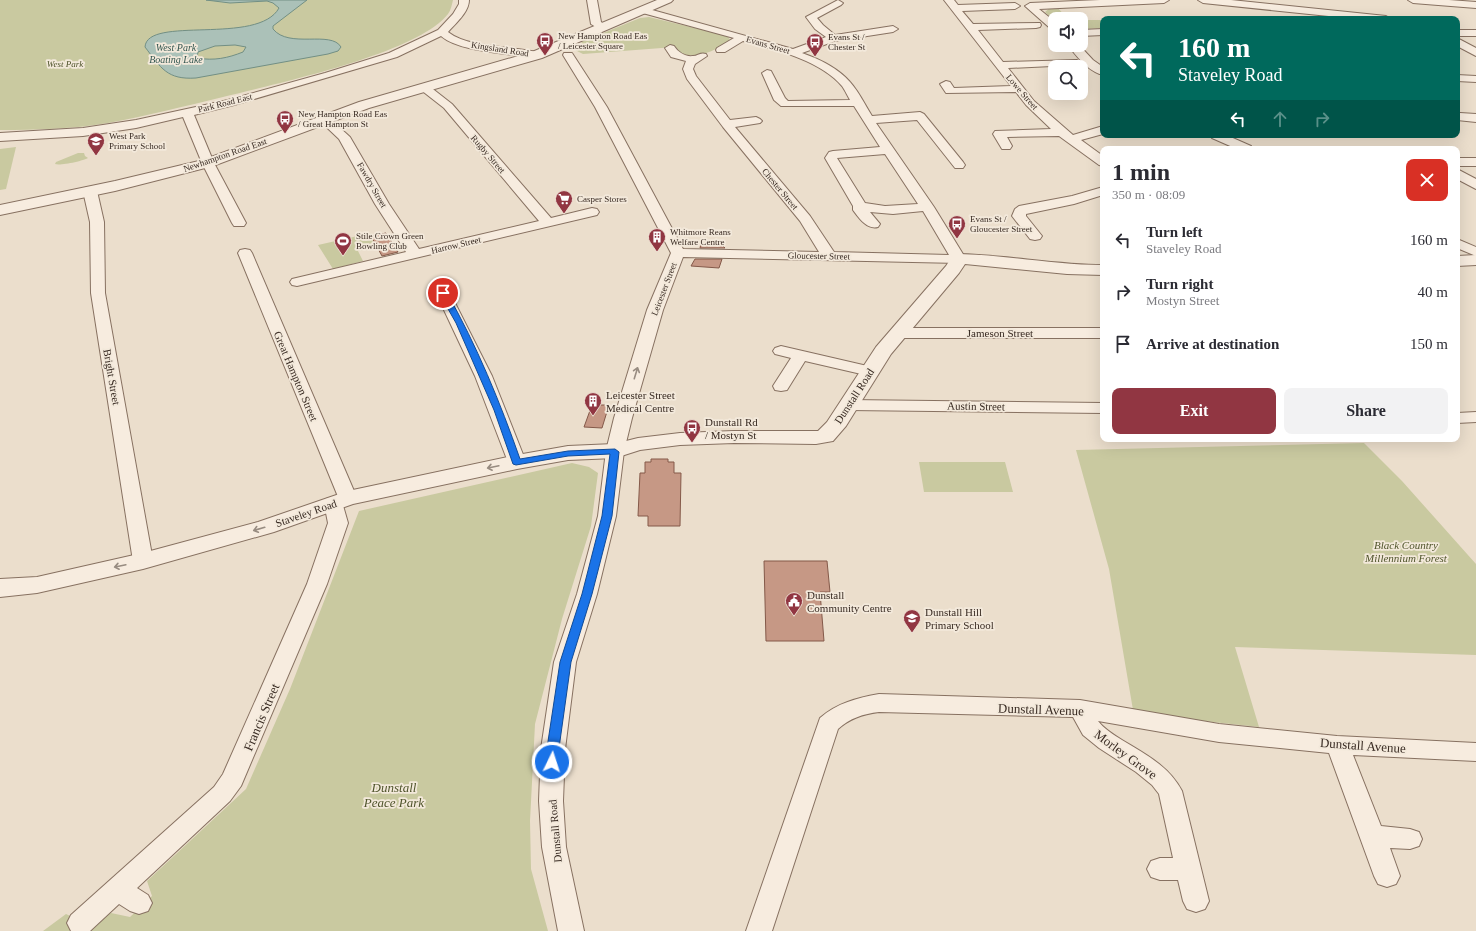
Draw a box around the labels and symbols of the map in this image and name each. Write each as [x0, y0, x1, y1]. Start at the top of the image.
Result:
bus stop icon: New Hampton Road Eas / Leicester Square [535, 31, 555, 56]
place label: New Hampton Road Eas / Leicester Square [558, 31, 648, 51]
bus stop icon: Evans St / Chester St [805, 32, 825, 57]
place label: Evans St / Chester St [828, 32, 866, 52]
street label: Evans Street [745, 34, 792, 56]
street label: Kingsland Road [470, 40, 530, 59]
water label: West Park Boating Lake [149, 42, 203, 65]
park label: West Park [47, 59, 84, 69]
street label: Lowe Street [1004, 72, 1040, 112]
street label: Park Road East [197, 91, 254, 115]
bus stop icon: New Hampton Road Eas / Great Hampton St [275, 109, 295, 134]
place label: New Hampton Road Eas / Great Hampton St [298, 109, 388, 129]
school or university icon: West Park Primary School [86, 131, 106, 156]
place label: West Park Primary School [109, 131, 166, 151]
street label: Rugby Street [469, 133, 508, 175]
street label: Newhampton Road East [182, 136, 268, 174]
street label: Fawdry Street [355, 161, 389, 210]
street label: Chester Street [760, 166, 800, 212]
supermarket icon: Casper Stores [554, 189, 574, 214]
place label: Casper Stores [577, 194, 627, 204]
bus stop icon: Evans St / Gloucester Street [947, 214, 967, 239]
place label: Evans St / Gloucester Street [970, 214, 1033, 234]
building icon: Whitmore Reans Welfare Centre [647, 227, 667, 252]
place label: Whitmore Reans Welfare Centre [670, 227, 731, 247]
sports icon: Stile Crown Green Bowling Club [333, 231, 353, 256]
place label: Stile Crown Green Bowling Club [356, 231, 424, 251]
street label: Harrow Street [430, 234, 482, 256]
street label: Gloucester Street [788, 250, 851, 262]
street label: Leicester Street [649, 261, 679, 317]
pin [426, 276, 460, 310]
street label: Jameson Street [967, 327, 1033, 339]
street label: Great Hampton Street [272, 329, 320, 423]
street label: Bright Street [101, 348, 123, 406]
street label: Dunstall Road [832, 366, 877, 426]
one-way arrow [633, 367, 640, 380]
place label: Leicester Street Medical Centre [606, 389, 675, 414]
building icon: Leicester Street Medical Centre [583, 391, 603, 416]
street label: Austin Street [947, 399, 1005, 413]
place label: Dunstall Rd / Mostyn St [705, 416, 758, 441]
bus stop icon: Dunstall Rd / Mostyn St [682, 418, 702, 443]
one-way arrow [487, 464, 500, 472]
street label: Staveley Road [274, 497, 339, 529]
one-way arrow [253, 526, 266, 533]
park label: Black Country Millennium Forest [1364, 539, 1448, 564]
one-way arrow [114, 563, 127, 571]
place label: Dunstall Community Centre [807, 589, 892, 614]
public building icon: Dunstall Community Centre [784, 591, 804, 616]
place label: Dunstall Hill Primary School [925, 606, 994, 631]
school or university icon: Dunstall Hill Primary School [902, 608, 922, 633]
street label: Francis Street [241, 681, 283, 753]
street label: Dunstall Avenue [998, 701, 1084, 719]
street label: Morley Grove [1091, 727, 1160, 782]
street label: Dunstall Avenue [1320, 735, 1407, 756]
position arrow [531, 741, 573, 783]
park label: Dunstall Peace Park [363, 780, 424, 810]
street label: Dunstall Road [546, 798, 564, 863]

